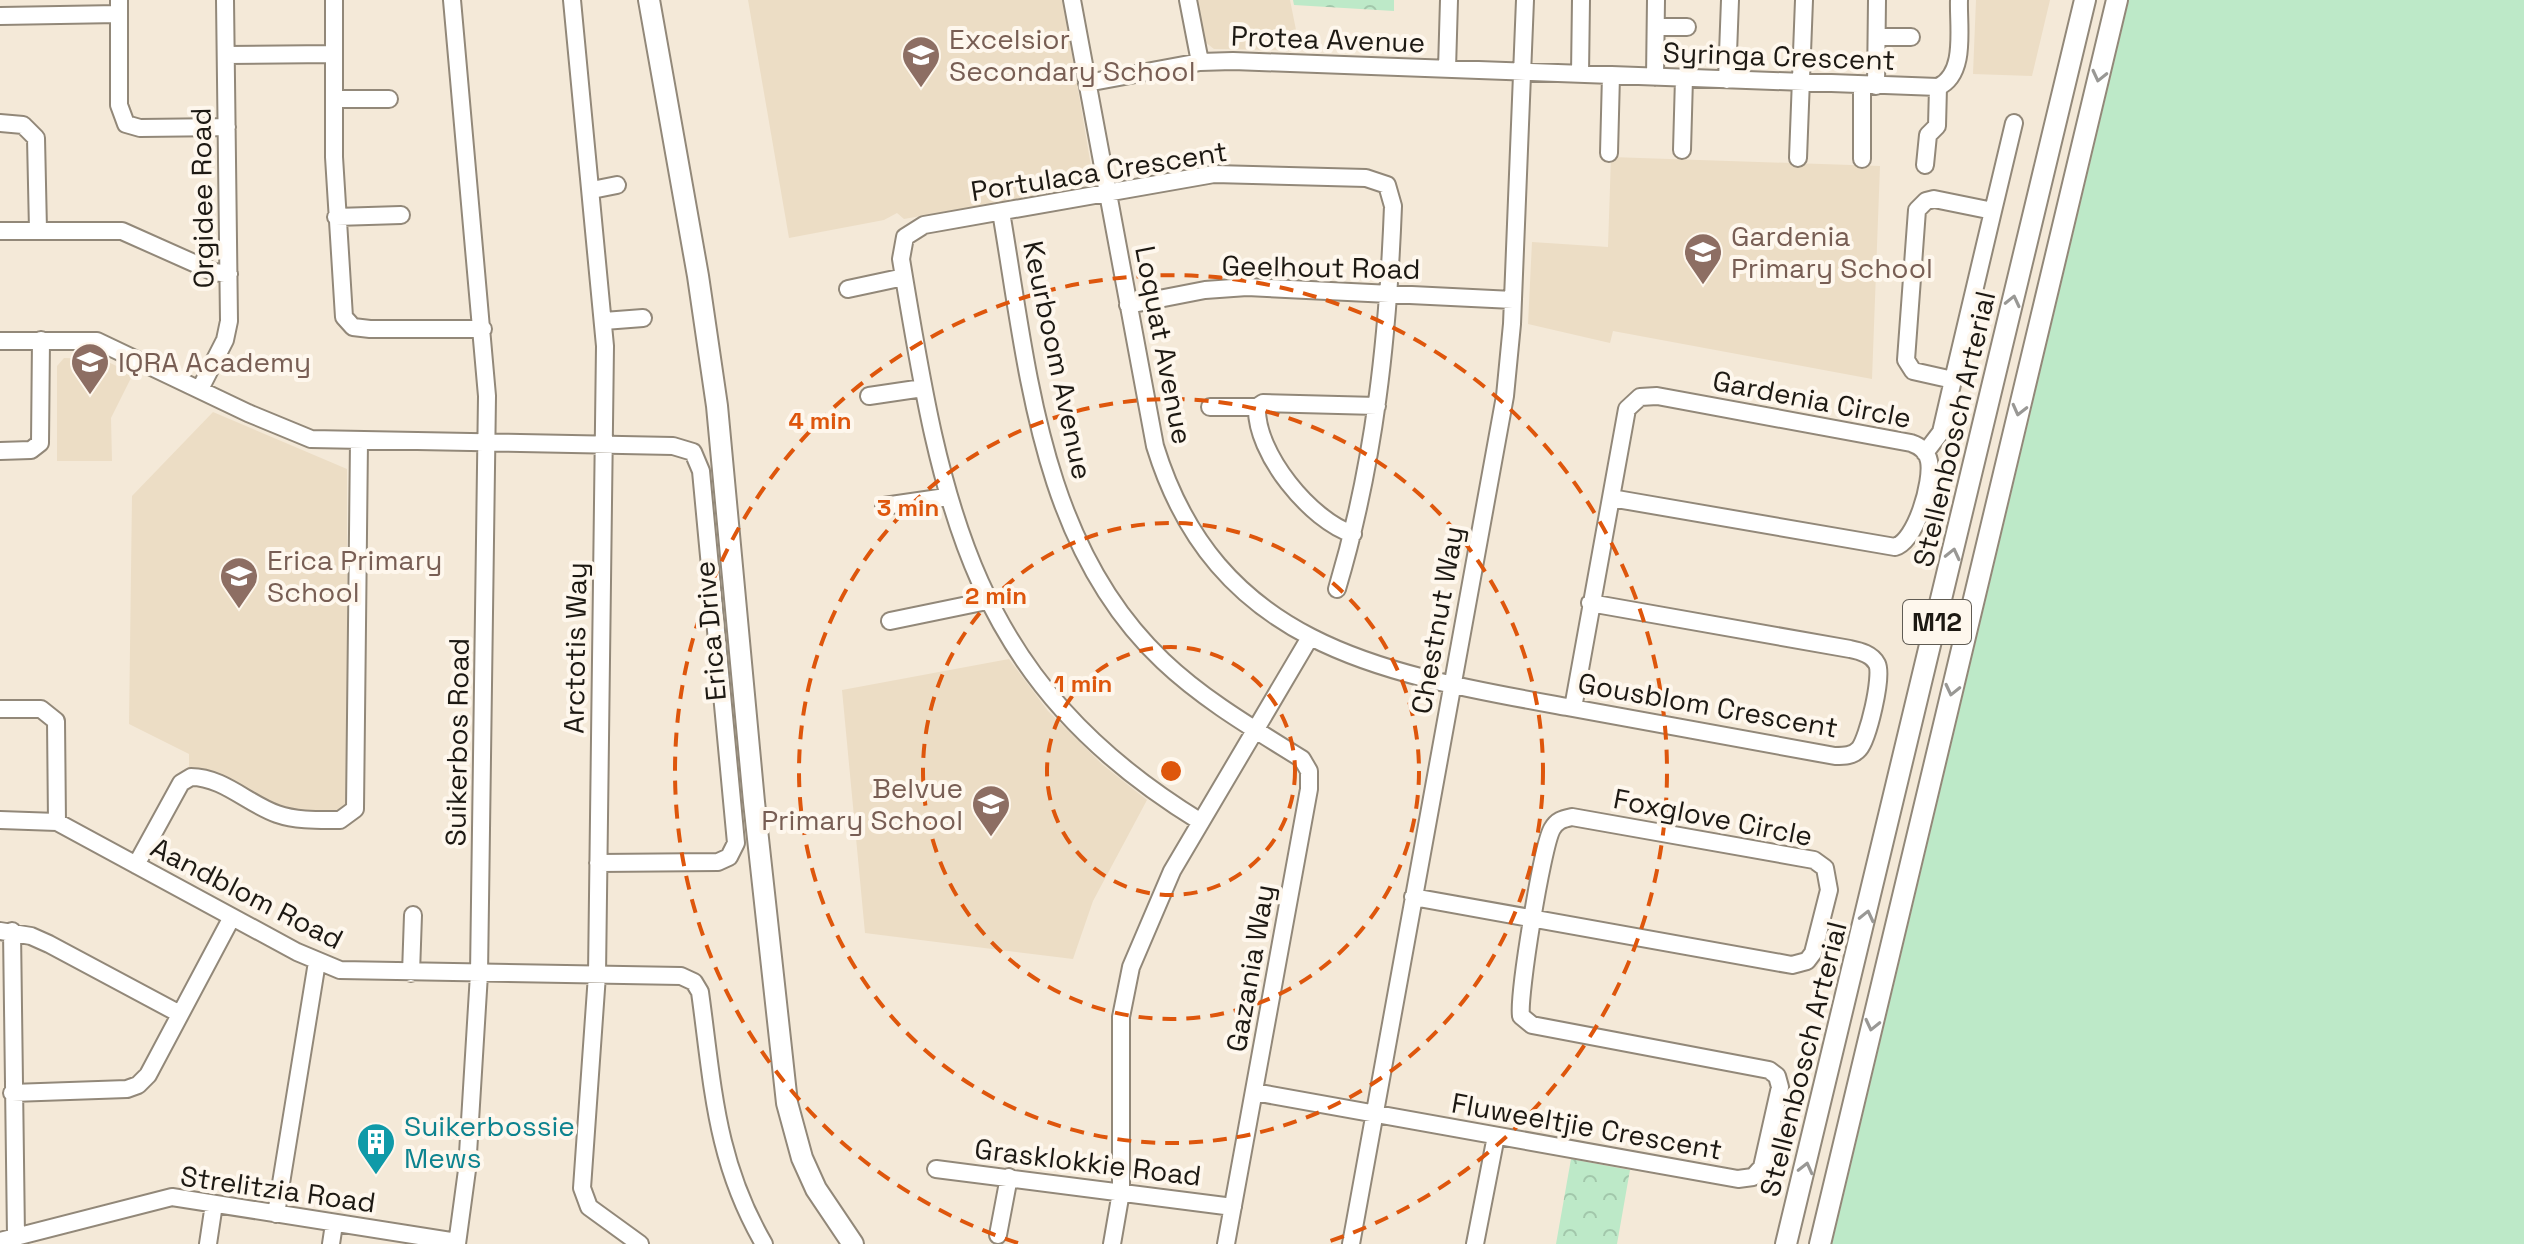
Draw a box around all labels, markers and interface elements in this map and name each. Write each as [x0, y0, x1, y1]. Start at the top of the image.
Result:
street label: Protea Avenue [1230, 18, 1426, 60]
place label: Excelsior Secondary School [949, 21, 1196, 89]
school or university icon: Excelsior Secondary School [900, 34, 942, 89]
street label: Syringa Crescent [1662, 34, 1896, 78]
one-way arrow [2091, 69, 2108, 82]
street label: Orgidee Road [182, 107, 222, 289]
street label: Portulaca Crescent [968, 133, 1230, 209]
place label: Gardenia Primary School [1731, 218, 1933, 286]
school or university icon: Gardenia Primary School [1682, 231, 1724, 286]
street label: Keurboom Avenue [1015, 237, 1101, 483]
street label: Loquat Avenue [1127, 243, 1201, 447]
street label: Geelhout Road [1221, 247, 1421, 287]
street label: Stellenbosch Arterial [1905, 288, 2003, 570]
one-way arrow [2004, 295, 2021, 308]
school or university icon: IQRA Academy [69, 341, 111, 396]
place label: IQRA Academy [118, 344, 311, 380]
street label: Gardenia Circle [1710, 362, 1914, 436]
one-way arrow [2011, 403, 2028, 417]
text: 4 min [788, 405, 852, 436]
text: 3 min [877, 492, 939, 523]
street label: Chestnut Way [1403, 523, 1471, 717]
place label: Erica Primary School [267, 542, 442, 610]
one-way arrow [1944, 548, 1961, 561]
school or university icon: Erica Primary School [218, 555, 260, 610]
street label: Erica Drive [686, 560, 734, 702]
street label: Arctotis Way [556, 562, 594, 734]
text: 2 min [965, 580, 1027, 611]
road number: M12 [1903, 600, 1971, 644]
street label: Suikerbos Road [437, 637, 477, 847]
street label: Gousblom Crescent [1575, 664, 1841, 746]
text: 1 min [1054, 668, 1112, 699]
one-way arrow [1944, 683, 1961, 697]
centre of rings [1157, 757, 1185, 785]
place label: Belvue Primary School [761, 770, 963, 838]
street label: Foxglove Circle [1610, 780, 1816, 854]
school or university icon: Belvue Primary School [970, 783, 1012, 838]
street label: Aandblom Road [145, 829, 349, 957]
street label: Gazania Way [1218, 881, 1282, 1055]
one-way arrow [1858, 909, 1875, 923]
street label: Stellenbosch Arterial [1751, 918, 1855, 1200]
one-way arrow [1864, 1018, 1881, 1032]
street label: Fluweeltjie Crescent [1449, 1084, 1725, 1168]
place label: Suikerbossie Mews [404, 1108, 575, 1176]
building icon: Suikerbossie Mews [355, 1121, 397, 1176]
street label: Grasklokkie Road [973, 1130, 1203, 1194]
street label: Strelitzia Road [178, 1157, 378, 1221]
one-way arrow [1796, 1162, 1813, 1176]

